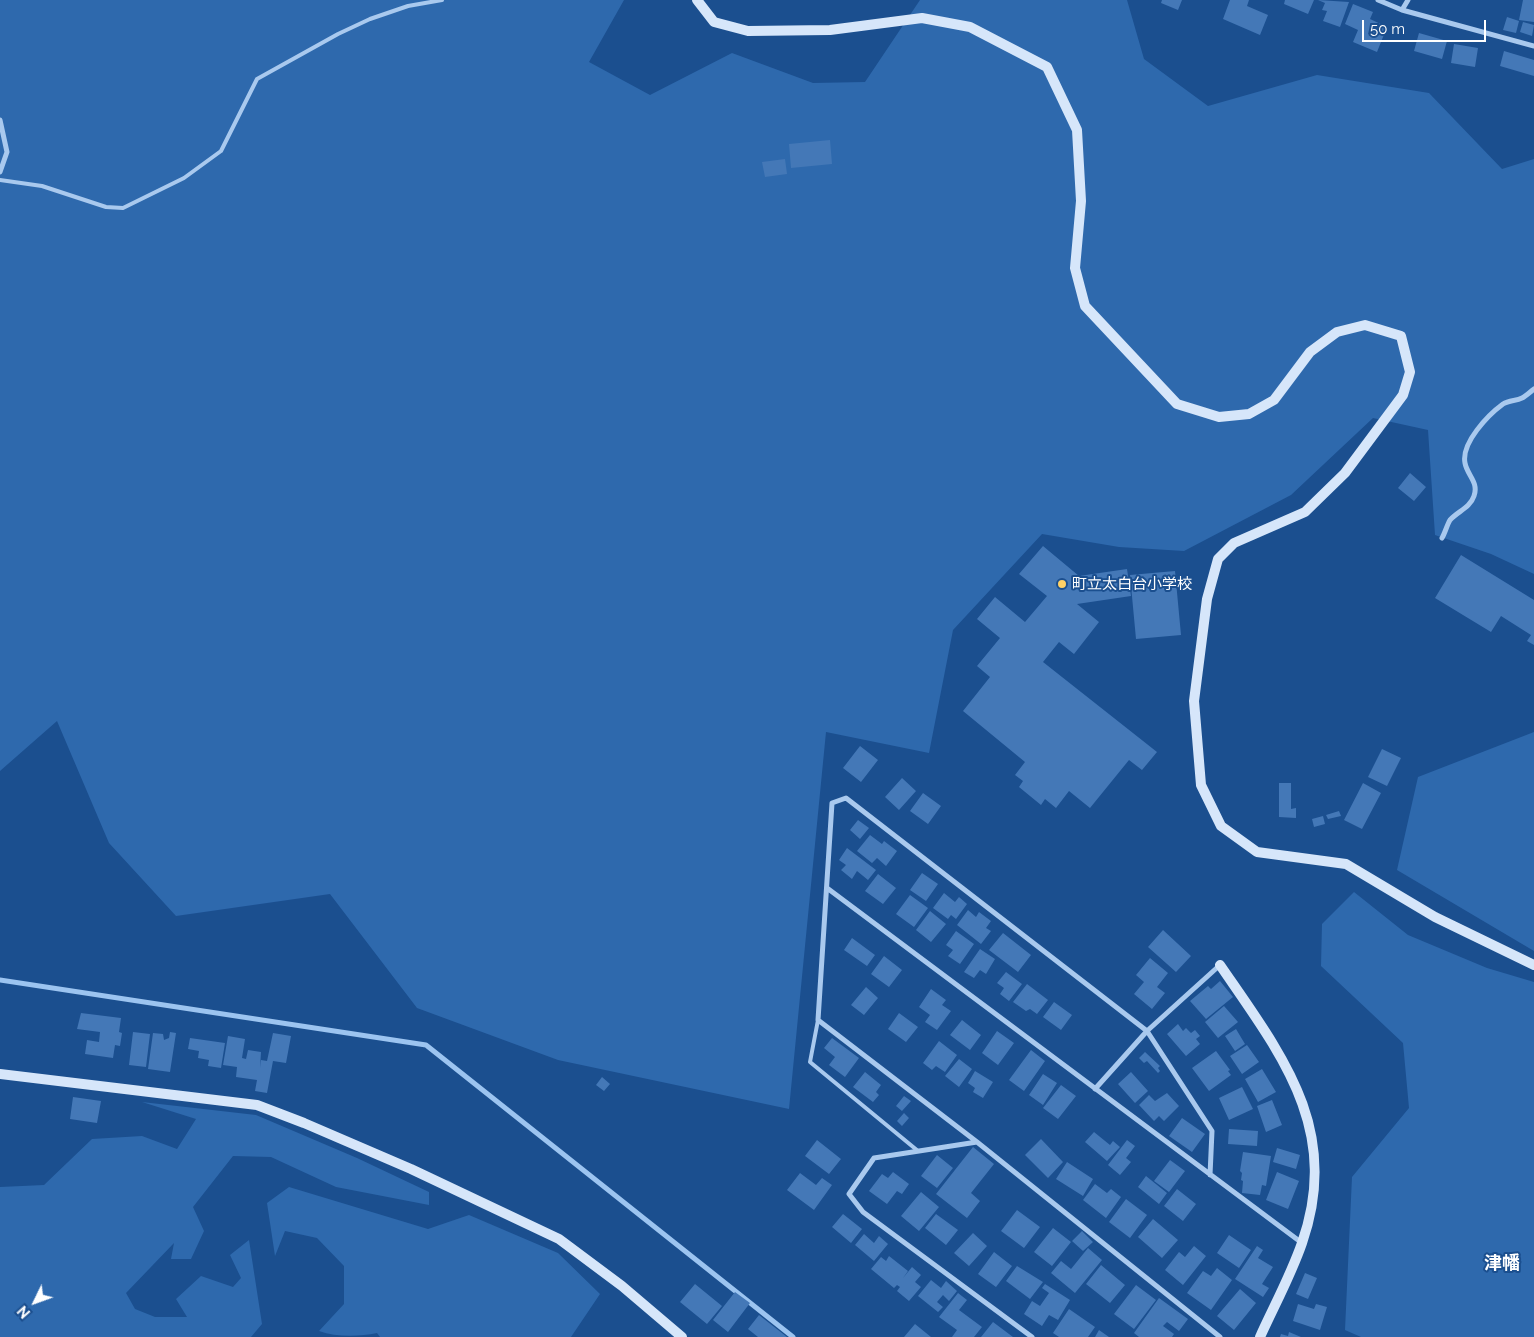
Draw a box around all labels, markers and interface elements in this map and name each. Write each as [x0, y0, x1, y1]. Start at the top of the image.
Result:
scale bar [1364, 10, 1488, 42]
text: 50 m [1370, 20, 1405, 38]
place label: 町立太白台小学校 [1072, 575, 1192, 593]
marker: 町立太白台小学校 [1056, 578, 1068, 590]
district label: 津幡 [1484, 1253, 1520, 1275]
north arrow [10, 1277, 60, 1327]
text: N [14, 1303, 33, 1321]

